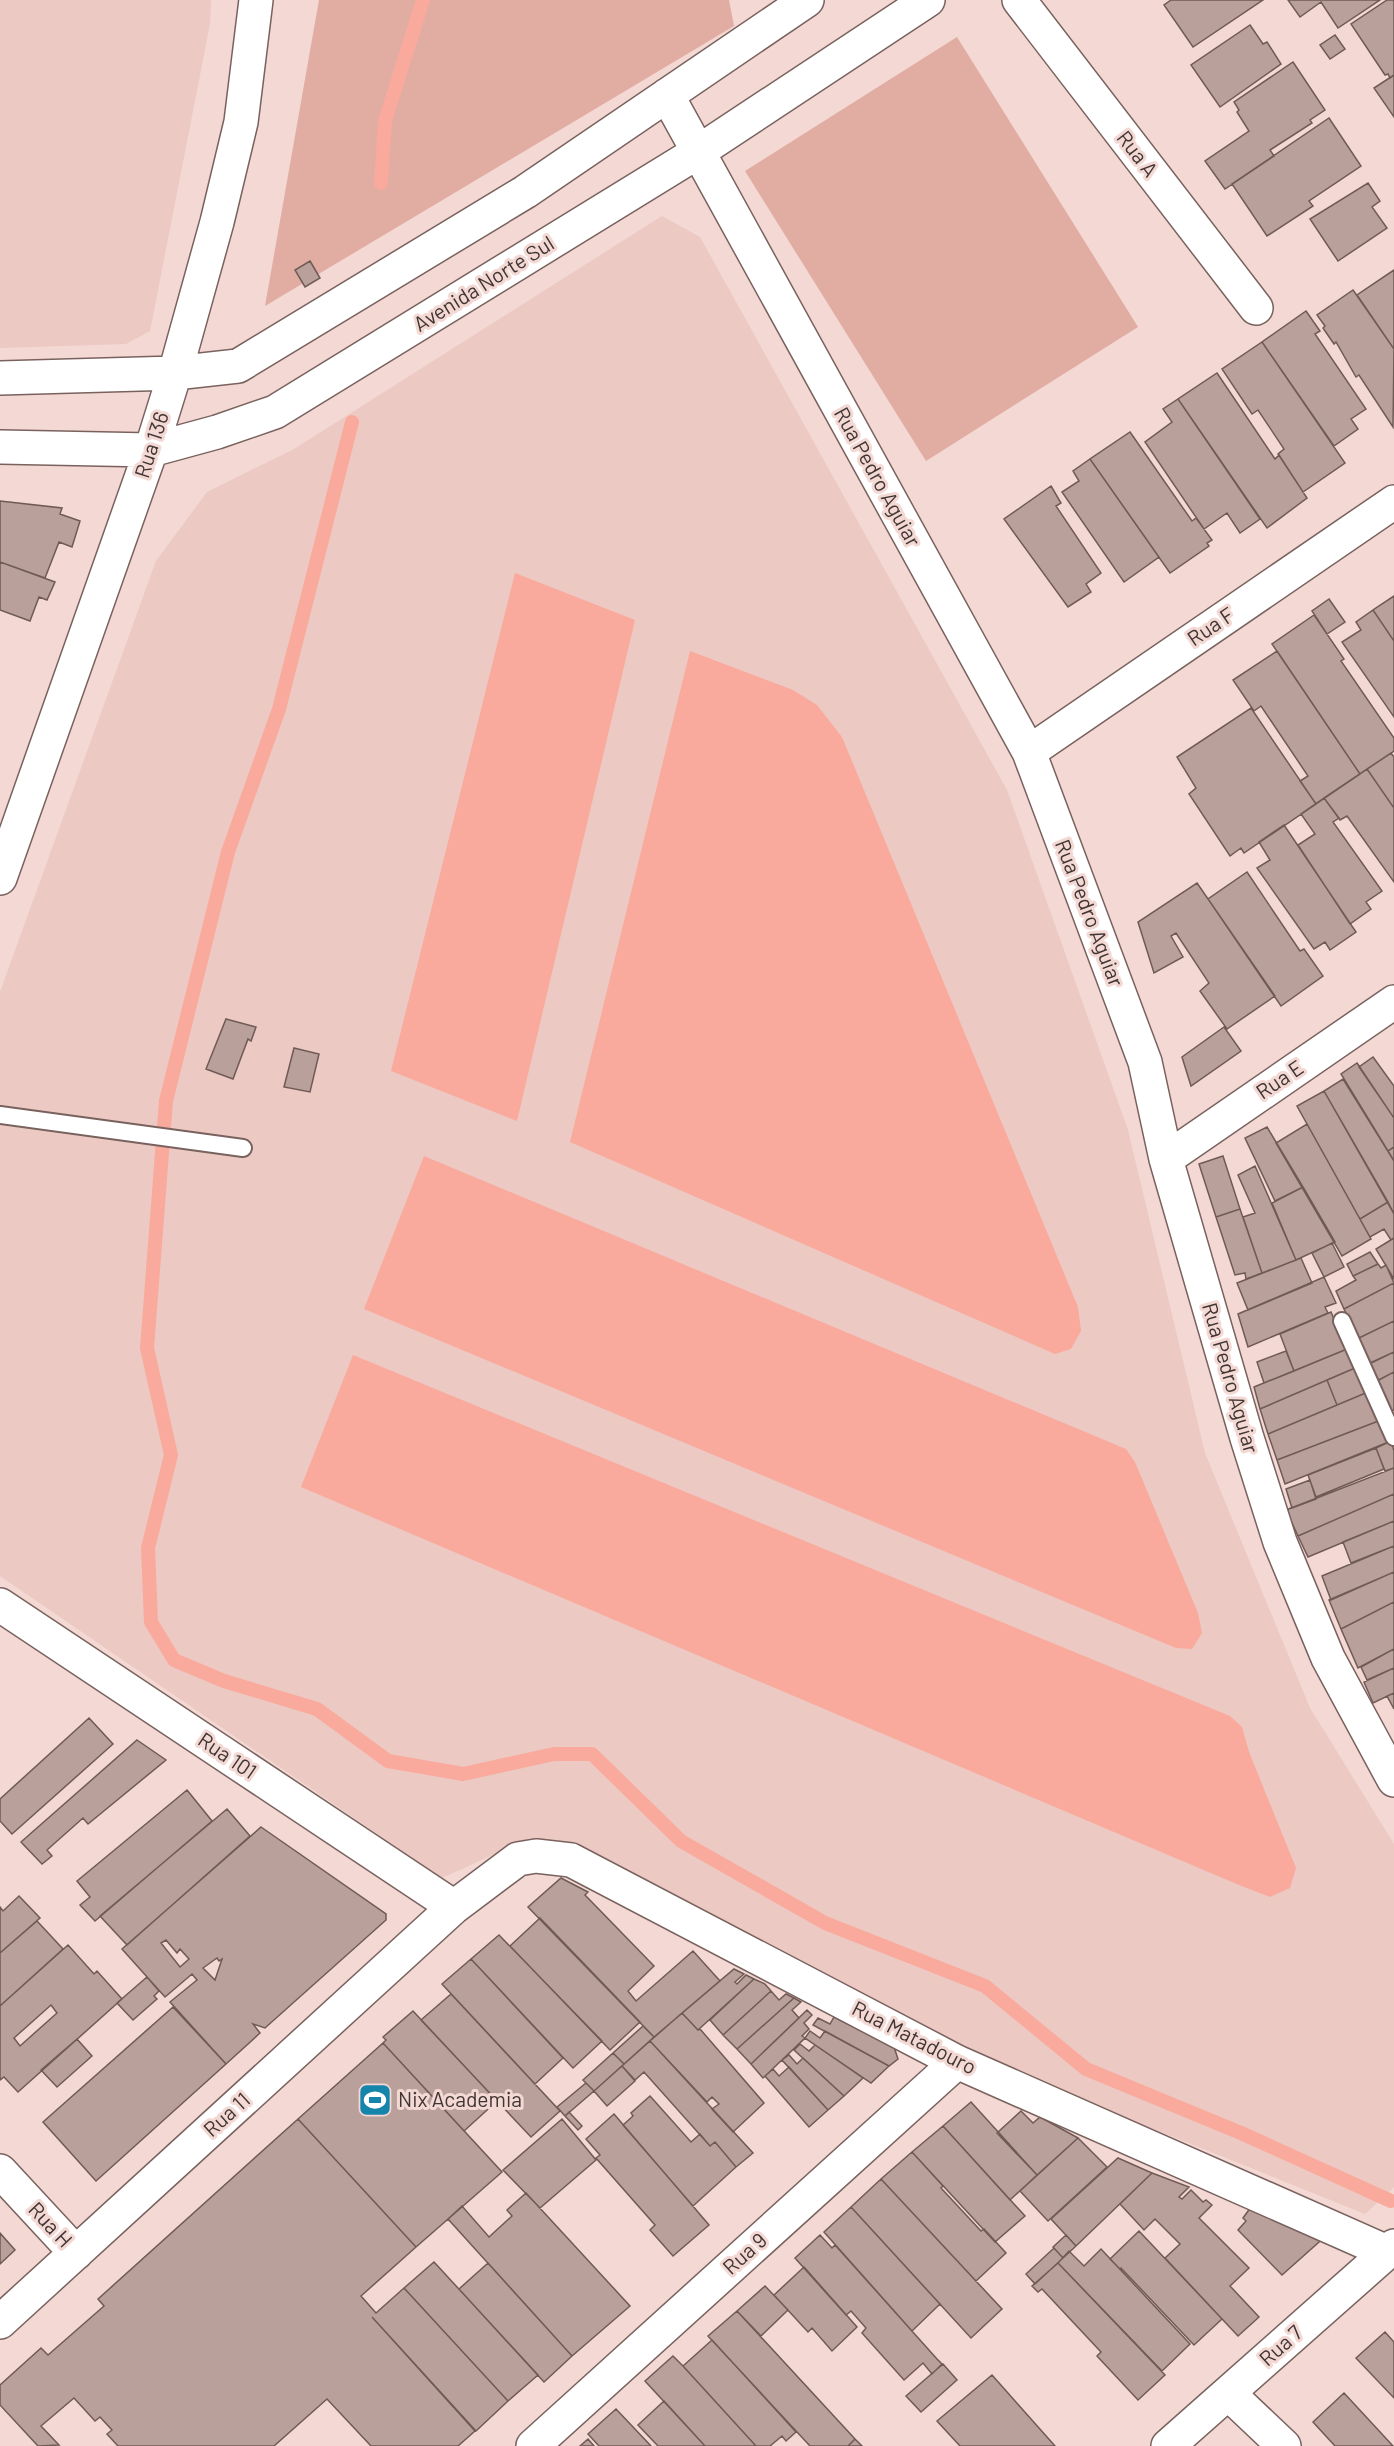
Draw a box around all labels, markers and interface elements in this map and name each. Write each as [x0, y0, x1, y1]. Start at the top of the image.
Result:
street label: Rua A [1112, 125, 1164, 181]
street label: Avenida Norte Sul [408, 230, 558, 336]
street label: Rua Pedro Aguiar [830, 402, 927, 551]
street label: Rua 136 [128, 408, 173, 481]
street label: Rua F [1182, 601, 1238, 650]
street label: Rua Pedro Aguiar [1051, 835, 1130, 990]
street label: Rua E [1251, 1054, 1308, 1104]
street label: Rua Pedro Aguiar [1198, 1299, 1265, 1456]
street label: Rua 101 [194, 1726, 262, 1783]
street label: Rua Matadouro [848, 1995, 981, 2079]
sports icon: Nix Academia [357, 2082, 393, 2118]
place label: Nix Academia [398, 2086, 522, 2111]
street label: Rua 11 [198, 2087, 254, 2141]
street label: Rua H [24, 2196, 78, 2252]
street label: Rua 9 [717, 2227, 771, 2279]
street label: Rua 7 [1253, 2319, 1307, 2371]

